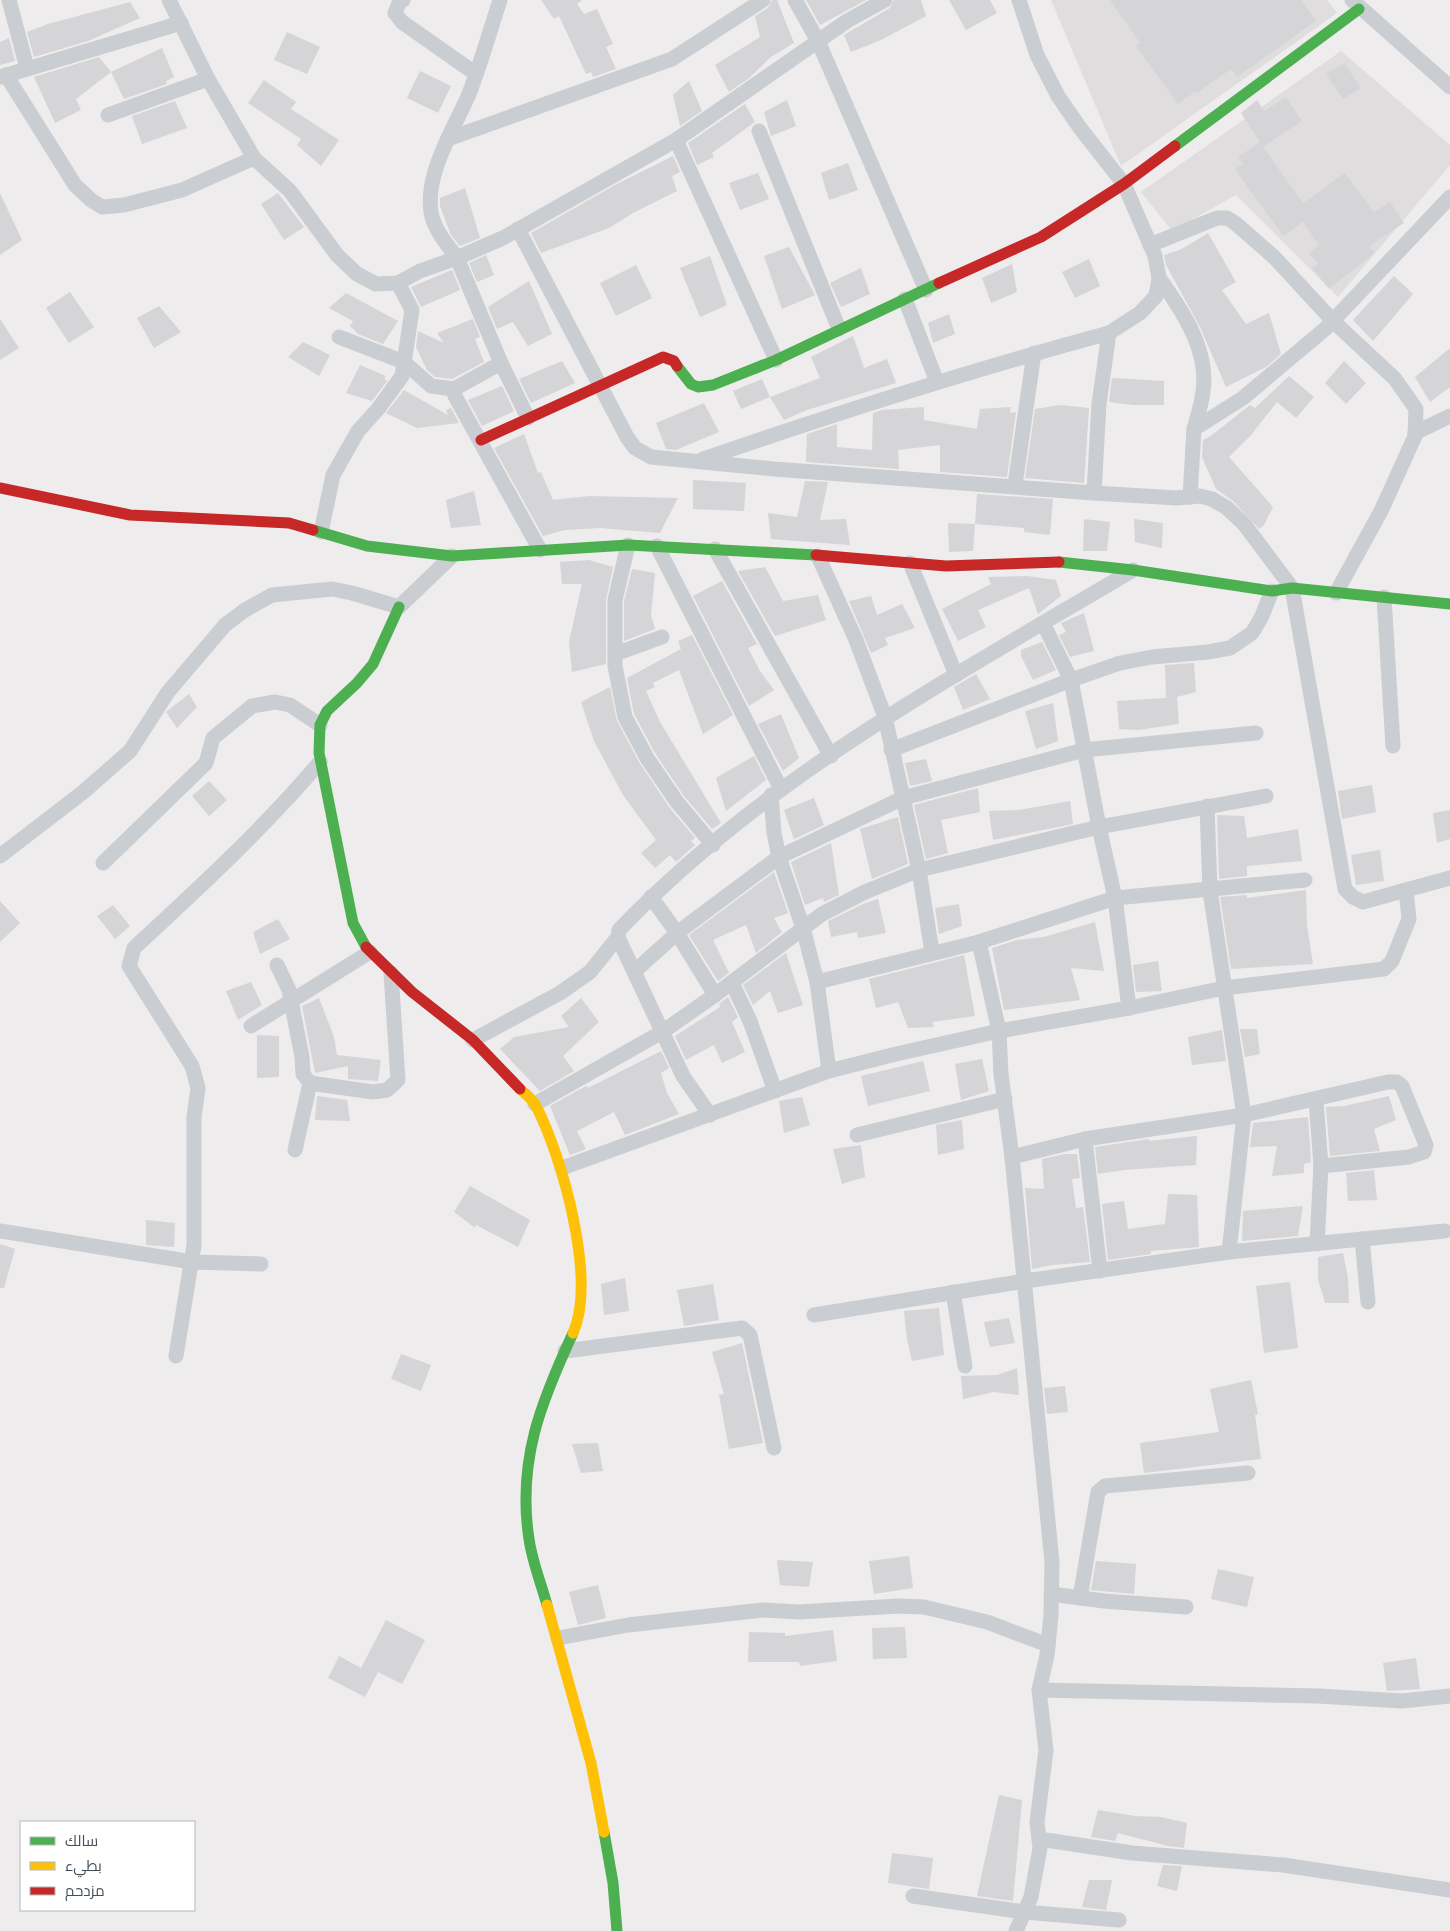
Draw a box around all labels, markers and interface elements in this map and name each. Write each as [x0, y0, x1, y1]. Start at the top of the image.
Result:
legend [20, 1821, 195, 1911]
text: سالك [65, 1831, 98, 1849]
text: بطيء [65, 1856, 102, 1878]
text: مزدحم [65, 1881, 105, 1901]

